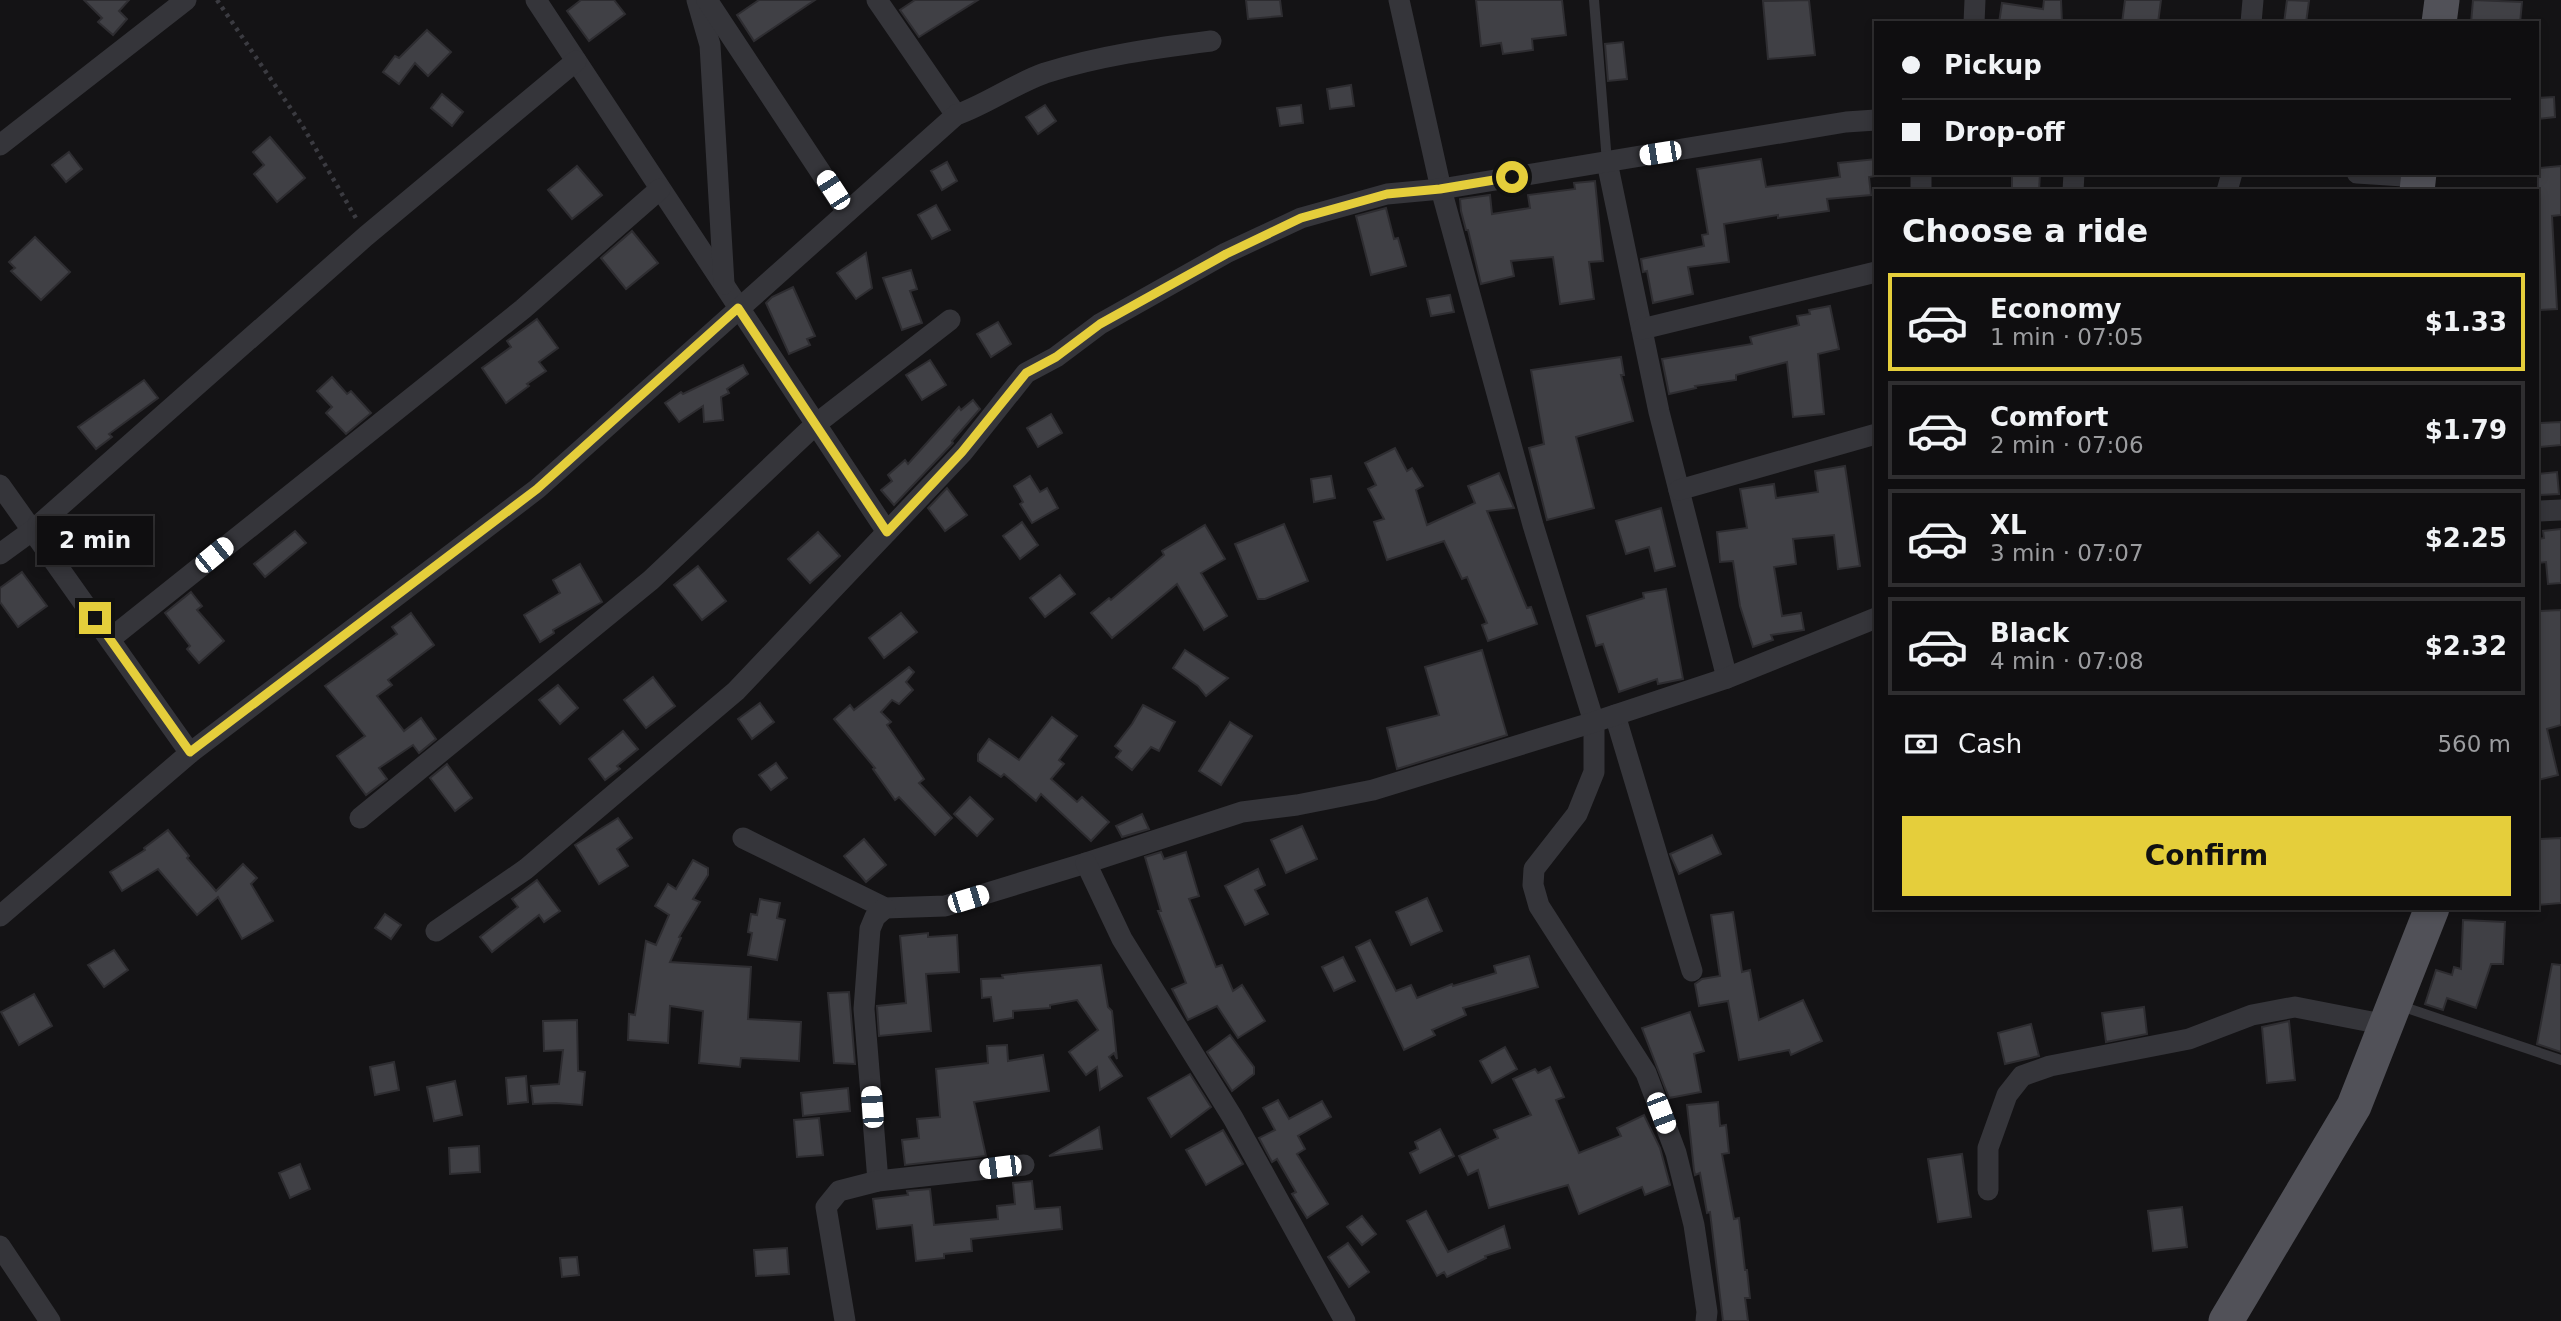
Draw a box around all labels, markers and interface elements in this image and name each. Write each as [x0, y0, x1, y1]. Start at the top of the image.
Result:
text: Pickup [1944, 50, 2042, 80]
text: Drop-off [1944, 117, 2065, 147]
car [1638, 139, 1683, 167]
route start [1496, 161, 1528, 193]
car [813, 167, 854, 213]
text: Choose a ride [1902, 212, 2148, 250]
icon: car [1906, 291, 1969, 354]
text: Economy [1990, 294, 2121, 324]
text: $1.33 [2425, 307, 2507, 337]
text: 1 min · 07:05 [1990, 324, 2144, 350]
icon: car [1906, 399, 1969, 462]
text: Comfort [1990, 402, 2108, 432]
text: $1.79 [2425, 415, 2507, 445]
text: 2 min · 07:06 [1990, 432, 2144, 458]
icon: car [1906, 507, 1969, 570]
text: XL [1990, 510, 2027, 540]
callout: 2 min [37, 516, 153, 566]
text: $2.25 [2425, 523, 2507, 553]
text: 2 min [59, 527, 131, 553]
car [192, 534, 237, 576]
text: 3 min · 07:07 [1990, 540, 2144, 566]
route end [79, 602, 111, 634]
icon: car [1906, 615, 1969, 678]
text: Black [1990, 618, 2069, 648]
text: $2.32 [2425, 631, 2507, 661]
text: 4 min · 07:08 [1990, 648, 2144, 674]
icon: cash [1902, 725, 1940, 763]
text: Cash [1958, 729, 2022, 759]
text: 560 m [2437, 731, 2511, 757]
button: Confirm [1902, 816, 2511, 896]
car [945, 883, 992, 915]
car [861, 1085, 884, 1129]
car [1644, 1090, 1679, 1136]
car [978, 1154, 1023, 1180]

